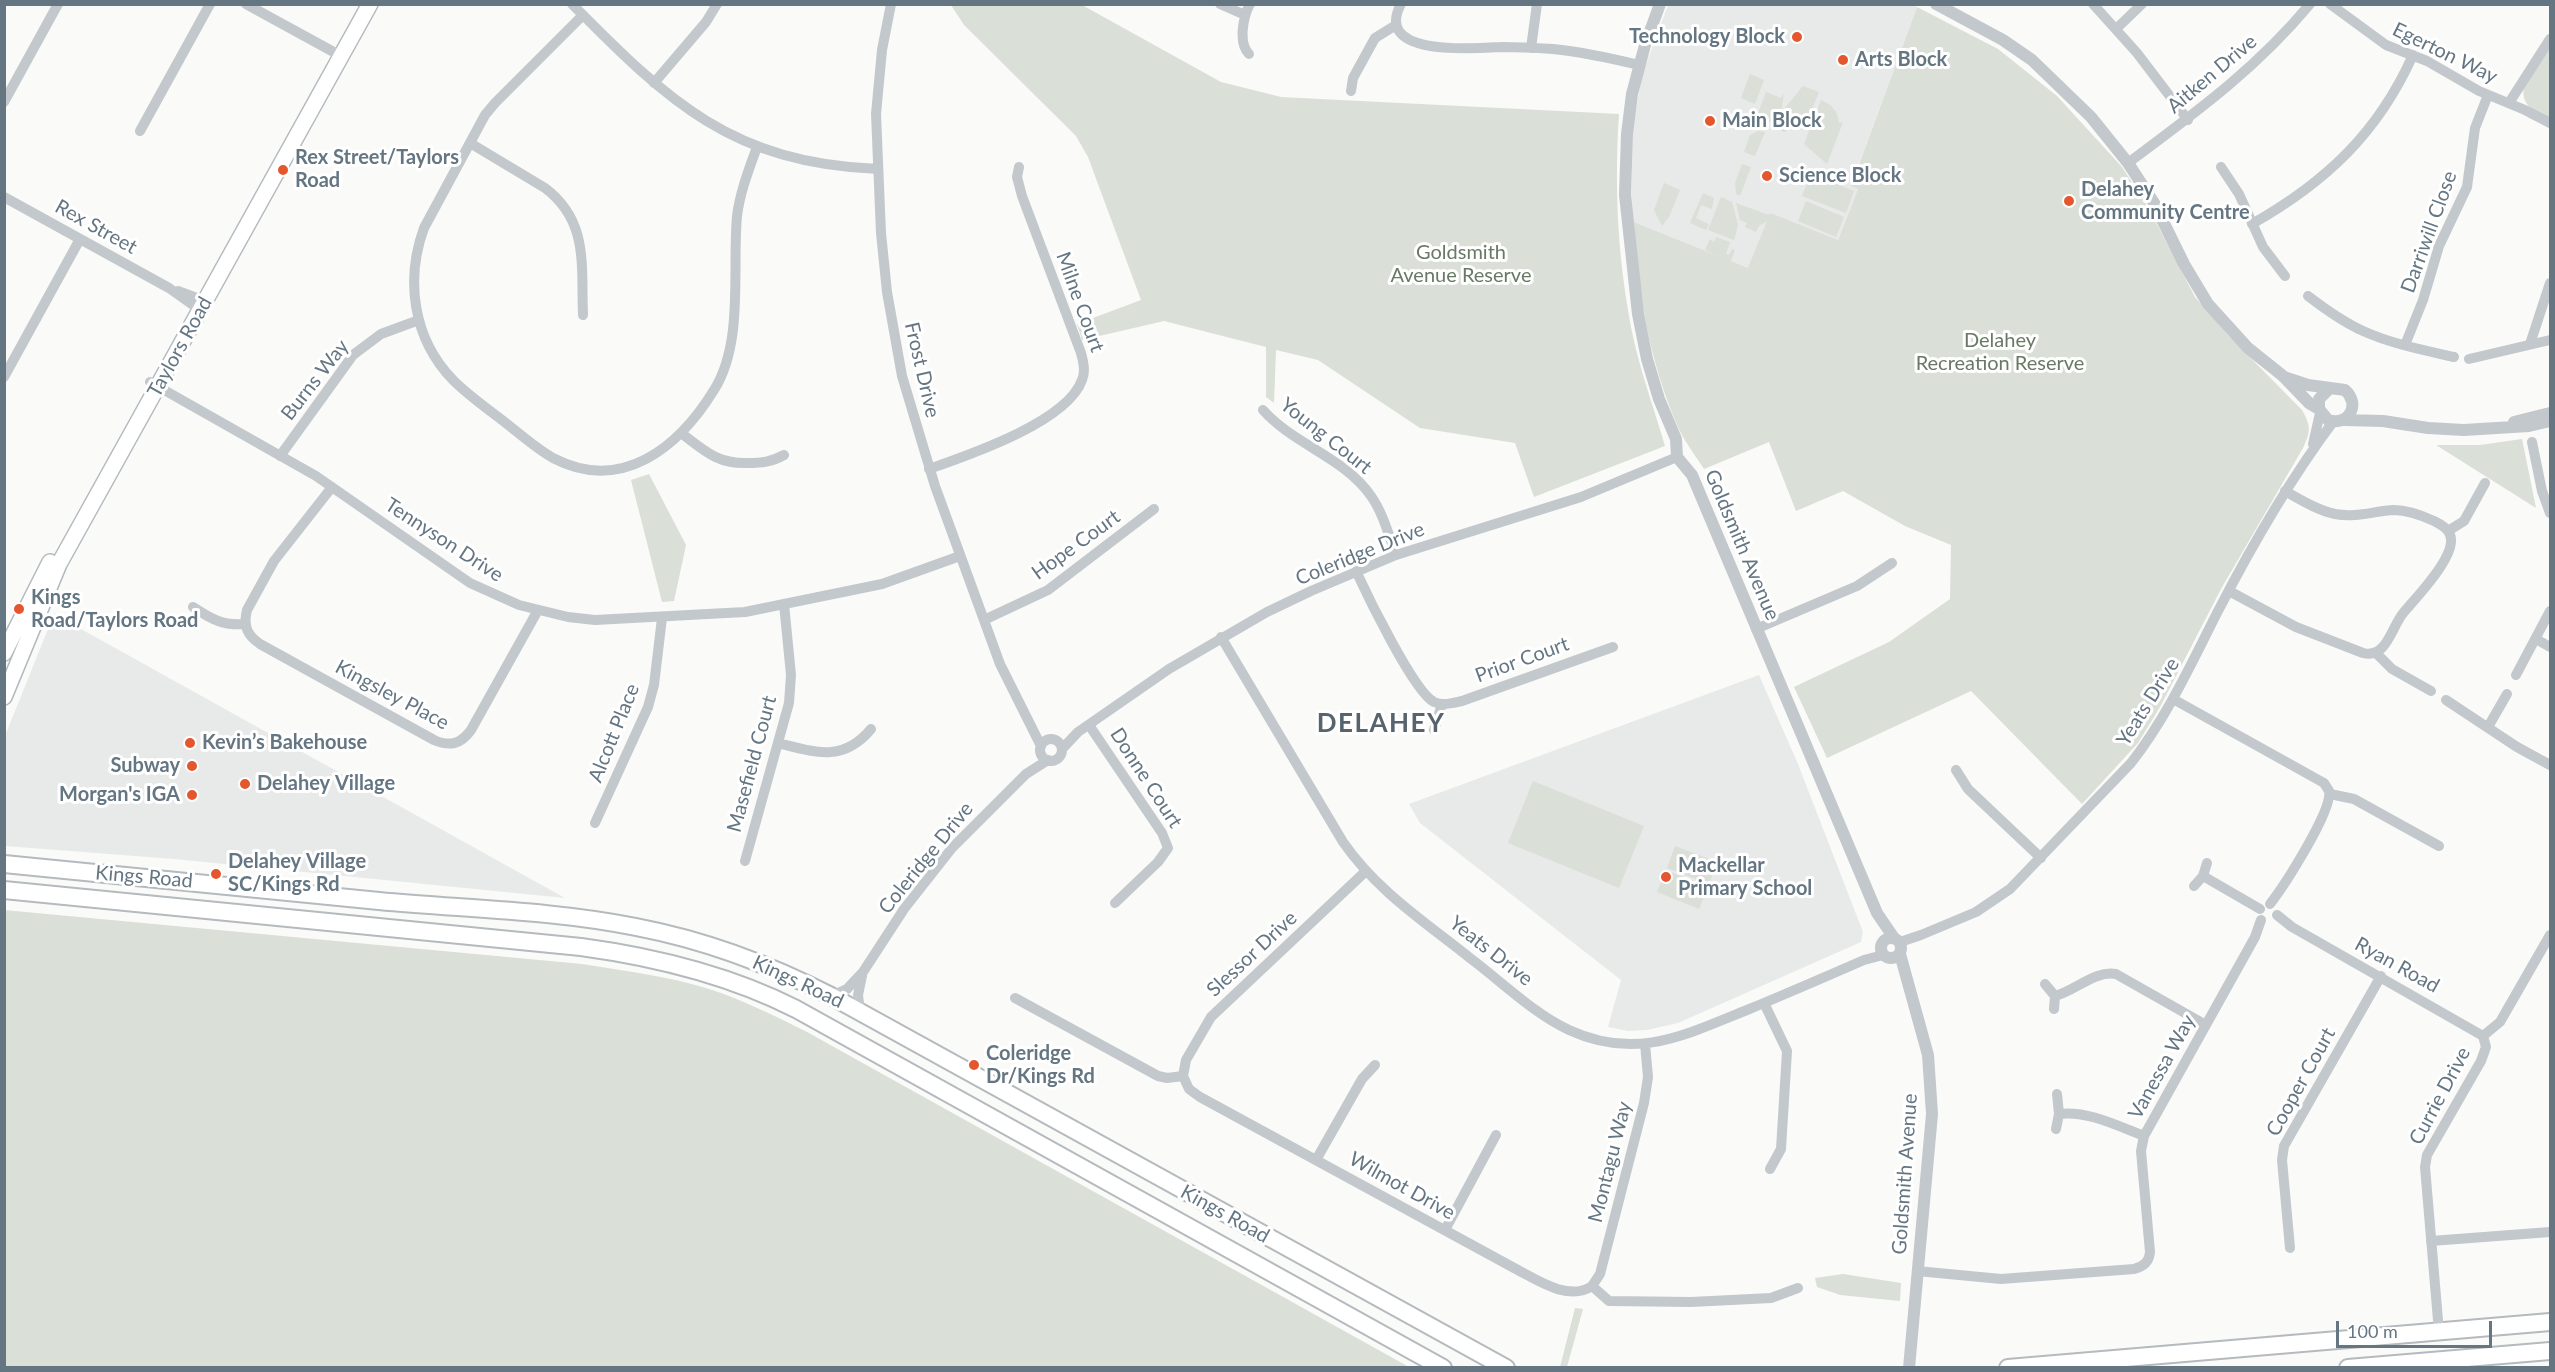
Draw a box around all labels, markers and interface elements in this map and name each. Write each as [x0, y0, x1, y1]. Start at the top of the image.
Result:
street label: Egerton Way [2389, 17, 2501, 89]
place label: Technology Block [1629, 25, 1785, 49]
marker: Technology Block [1790, 30, 1804, 44]
street label: Aitken Drive [2162, 30, 2262, 118]
place label: Arts Block [1855, 48, 1947, 72]
marker: Arts Block [1836, 53, 1850, 67]
place label: Main Block [1722, 109, 1822, 133]
marker: Main Block [1703, 114, 1717, 128]
place label: Rex Street/Taylors Road [295, 146, 459, 193]
marker: Rex Street/Taylors Road [276, 163, 290, 177]
place label: Science Block [1779, 164, 1901, 188]
street label: Darriwill Close [2396, 168, 2462, 296]
marker: Science Block [1760, 169, 1774, 183]
place label: Delahey Community Centre [2081, 178, 2250, 225]
marker: Delahey Community Centre [2062, 194, 2076, 208]
street label: Rex Street [51, 195, 141, 259]
park label: Goldsmith Avenue Reserve [1391, 241, 1531, 288]
street label: Milne Court [1051, 249, 1109, 355]
street label: Taylors Road [143, 293, 217, 401]
street label: Frost Drive [899, 320, 945, 420]
park label: Delahey Recreation Reserve [1916, 329, 2084, 376]
street label: Burns Way [276, 335, 354, 425]
street label: Young Court [1275, 393, 1377, 479]
street label: Goldsmith Avenue [1699, 466, 1785, 624]
street label: Tennyson Drive [380, 493, 508, 587]
street label: Hope Court [1027, 505, 1125, 585]
street label: Coleridge Drive [1292, 517, 1428, 591]
place label: Kings Road/Taylors Road [31, 586, 198, 633]
marker: Kings Road/Taylors Road [12, 602, 26, 616]
street label: Prior Court [1472, 632, 1572, 688]
street label: Yeats Drive [2112, 654, 2184, 750]
street label: Kingsley Place [331, 655, 453, 735]
street label: Alcott Place [583, 680, 645, 786]
street label: Masefield Court [722, 693, 782, 835]
district label: DELAHEY [1317, 708, 1445, 740]
street label: Donne Court [1105, 723, 1187, 833]
place label: Kevin’s Bakehouse [202, 731, 367, 755]
marker: Kevin’s Bakehouse [183, 736, 197, 750]
place label: Subway [110, 754, 180, 778]
marker: Subway [185, 759, 199, 773]
place label: Delahey Village [257, 772, 395, 796]
marker: Delahey Village [238, 777, 252, 791]
place label: Morgan's IGA [59, 783, 180, 807]
marker: Morgan's IGA [185, 788, 199, 802]
street label: Coleridge Drive [874, 797, 978, 919]
place label: Delahey Village SC/Kings Rd [228, 850, 366, 897]
place label: Mackellar Primary School [1678, 854, 1812, 901]
street label: Kings Road [94, 861, 194, 893]
marker: Delahey Village SC/Kings Rd [209, 867, 223, 881]
marker: Mackellar Primary School [1659, 870, 1673, 884]
street label: Slessor Drive [1202, 906, 1302, 1002]
street label: Yeats Drive [1444, 911, 1538, 991]
street label: Ryan Road [2351, 932, 2443, 998]
street label: Kings Road [749, 950, 847, 1014]
street label: Vanessa Way [2123, 1011, 2201, 1123]
street label: Cooper Court [2261, 1024, 2341, 1140]
place label: Coleridge Dr/Kings Rd [986, 1042, 1095, 1089]
street label: Currie Drive [2404, 1043, 2476, 1149]
marker: Coleridge Dr/Kings Rd [967, 1058, 981, 1072]
street label: Goldsmith Avenue [1887, 1093, 1923, 1255]
street label: Montagu Way [1583, 1099, 1637, 1225]
street label: Wilmot Drive [1345, 1147, 1459, 1225]
street label: Kings Road [1176, 1180, 1274, 1248]
scale bar [2339, 1309, 2495, 1347]
text: 100 m [2347, 1320, 2398, 1342]

